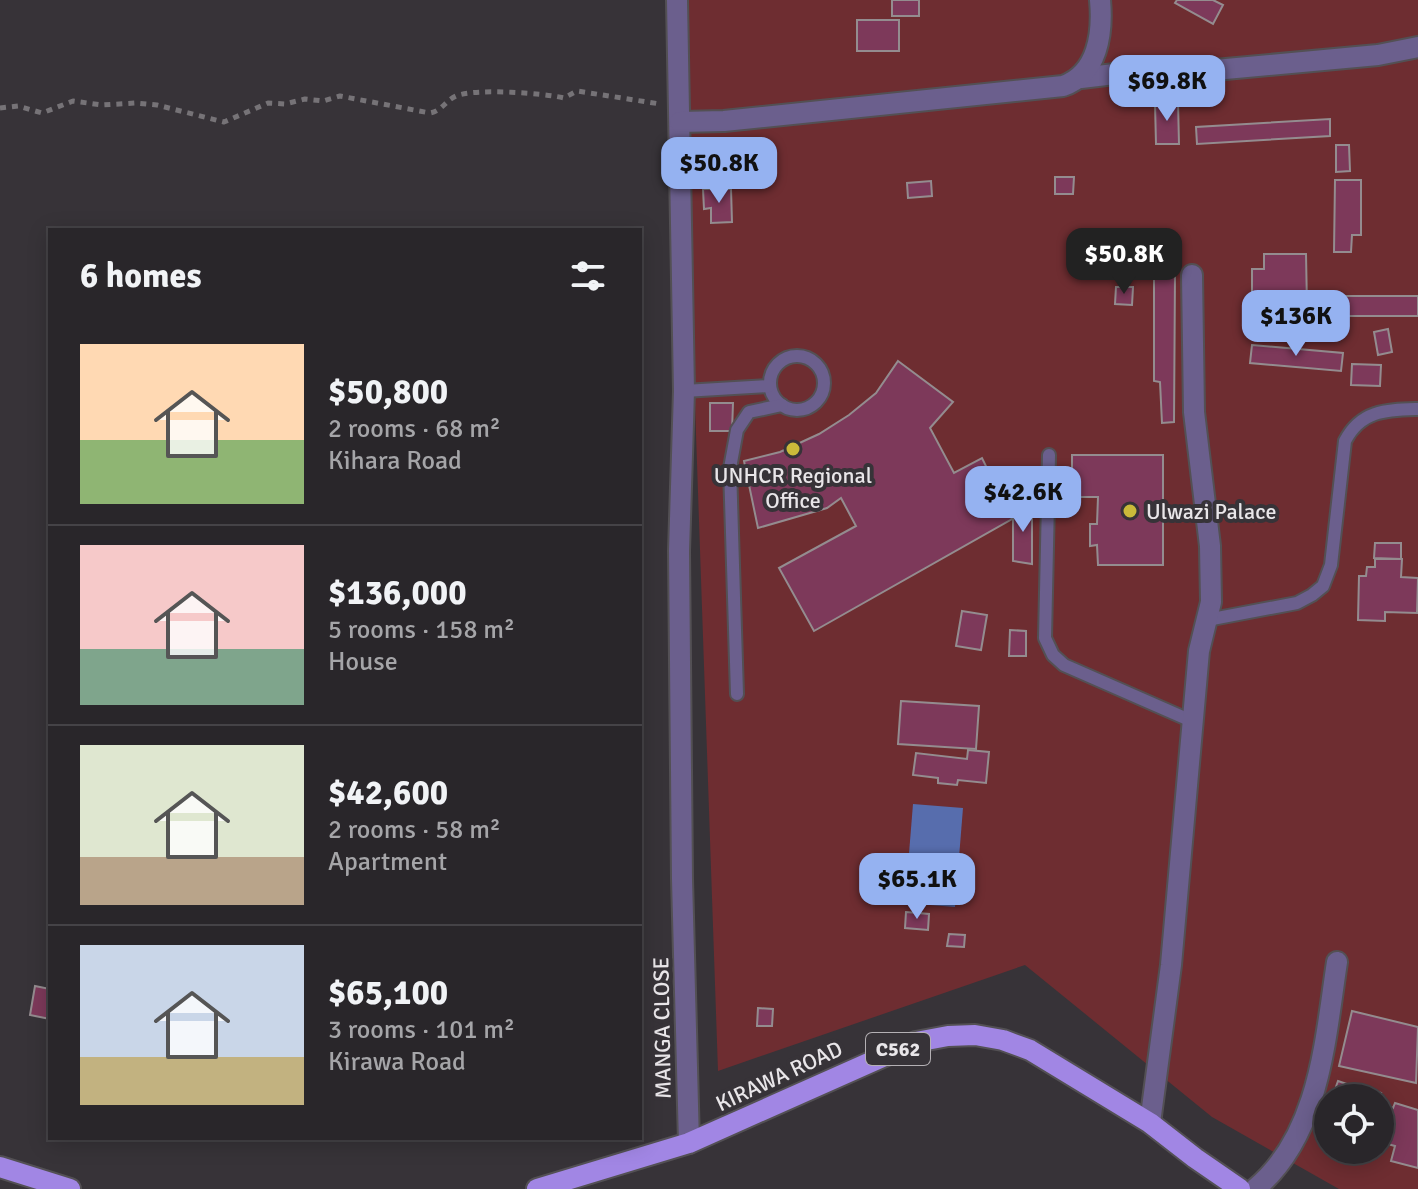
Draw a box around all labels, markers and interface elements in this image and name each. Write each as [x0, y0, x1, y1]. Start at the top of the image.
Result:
pin: $69.8K [1102, 55, 1232, 123]
text: $69.8K [1127, 65, 1207, 97]
pin: $50.8K [654, 137, 784, 205]
text: $50.8K [679, 147, 759, 179]
pin: $50.8K [1059, 228, 1189, 296]
text: $50.8K [1084, 238, 1164, 270]
icon: filters [566, 254, 610, 298]
text: 6 homes [80, 255, 201, 297]
pin: $136K [1240, 290, 1352, 358]
text: $136K [1260, 300, 1332, 332]
text: $50,800 [328, 371, 448, 413]
icon: home [144, 376, 240, 472]
text: 2 rooms · 68 m² [328, 413, 501, 445]
marker: UNHCR Regional Office [784, 440, 802, 458]
text: Kihara Road [328, 445, 462, 477]
place label: UNHCR Regional Office [714, 462, 872, 514]
pin: $42.6K [958, 466, 1088, 534]
text: $42.6K [983, 476, 1063, 508]
place label: Ulwazi Palace [1146, 498, 1276, 525]
marker: Ulwazi Palace [1121, 502, 1139, 520]
text: $136,000 [328, 572, 467, 614]
icon: home [144, 577, 240, 673]
text: 5 rooms · 158 m² [328, 614, 515, 646]
text: House [328, 646, 398, 678]
text: $42,600 [328, 772, 448, 814]
icon: home [144, 777, 240, 873]
text: 2 rooms · 58 m² [328, 814, 501, 846]
text: Apartment [328, 846, 447, 878]
pin: $65.1K [852, 853, 982, 921]
text: $65.1K [877, 863, 957, 895]
street label: MANGA CLOSE [647, 957, 677, 1099]
text: $65,100 [328, 972, 448, 1014]
icon: home [144, 977, 240, 1073]
text: 3 rooms · 101 m² [328, 1014, 515, 1046]
road number: C562 [866, 1033, 930, 1065]
street label: KIRAWA ROAD [711, 1035, 847, 1117]
text: Kirawa Road [328, 1046, 466, 1078]
map controls [1314, 1084, 1394, 1164]
button: locate [1314, 1084, 1394, 1164]

